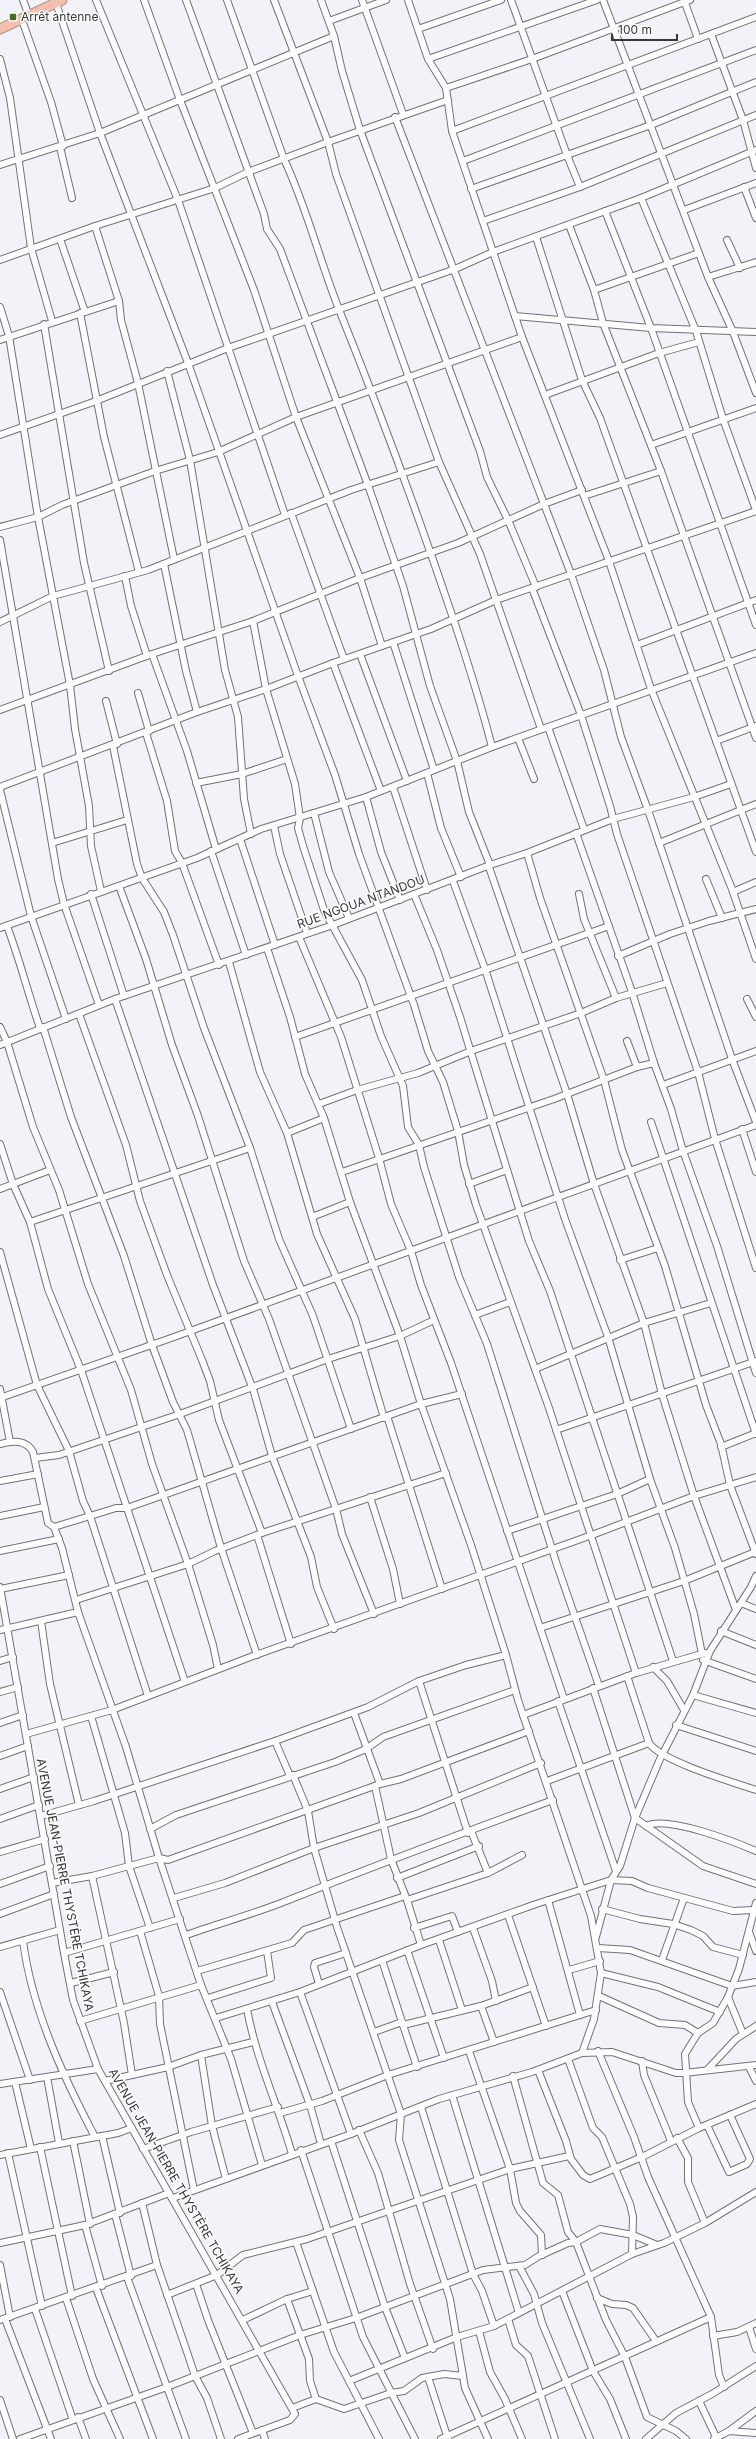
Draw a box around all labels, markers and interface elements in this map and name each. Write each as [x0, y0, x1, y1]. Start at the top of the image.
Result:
place label: Arrêt antenne [21, 9, 98, 24]
marker: Arrêt antenne [8, 12, 18, 22]
scale bar [612, 16, 677, 42]
text: 100 m [618, 22, 652, 37]
street label: RUE NGOUA NTANDOU [295, 871, 427, 932]
street label: AVENUE JEAN-PIERRE THYSTÈRE TCHIKAYA [34, 1757, 97, 2013]
street label: AVENUE JEAN-PIERRE THYSTÈRE TCHIKAYA [106, 2065, 247, 2296]

